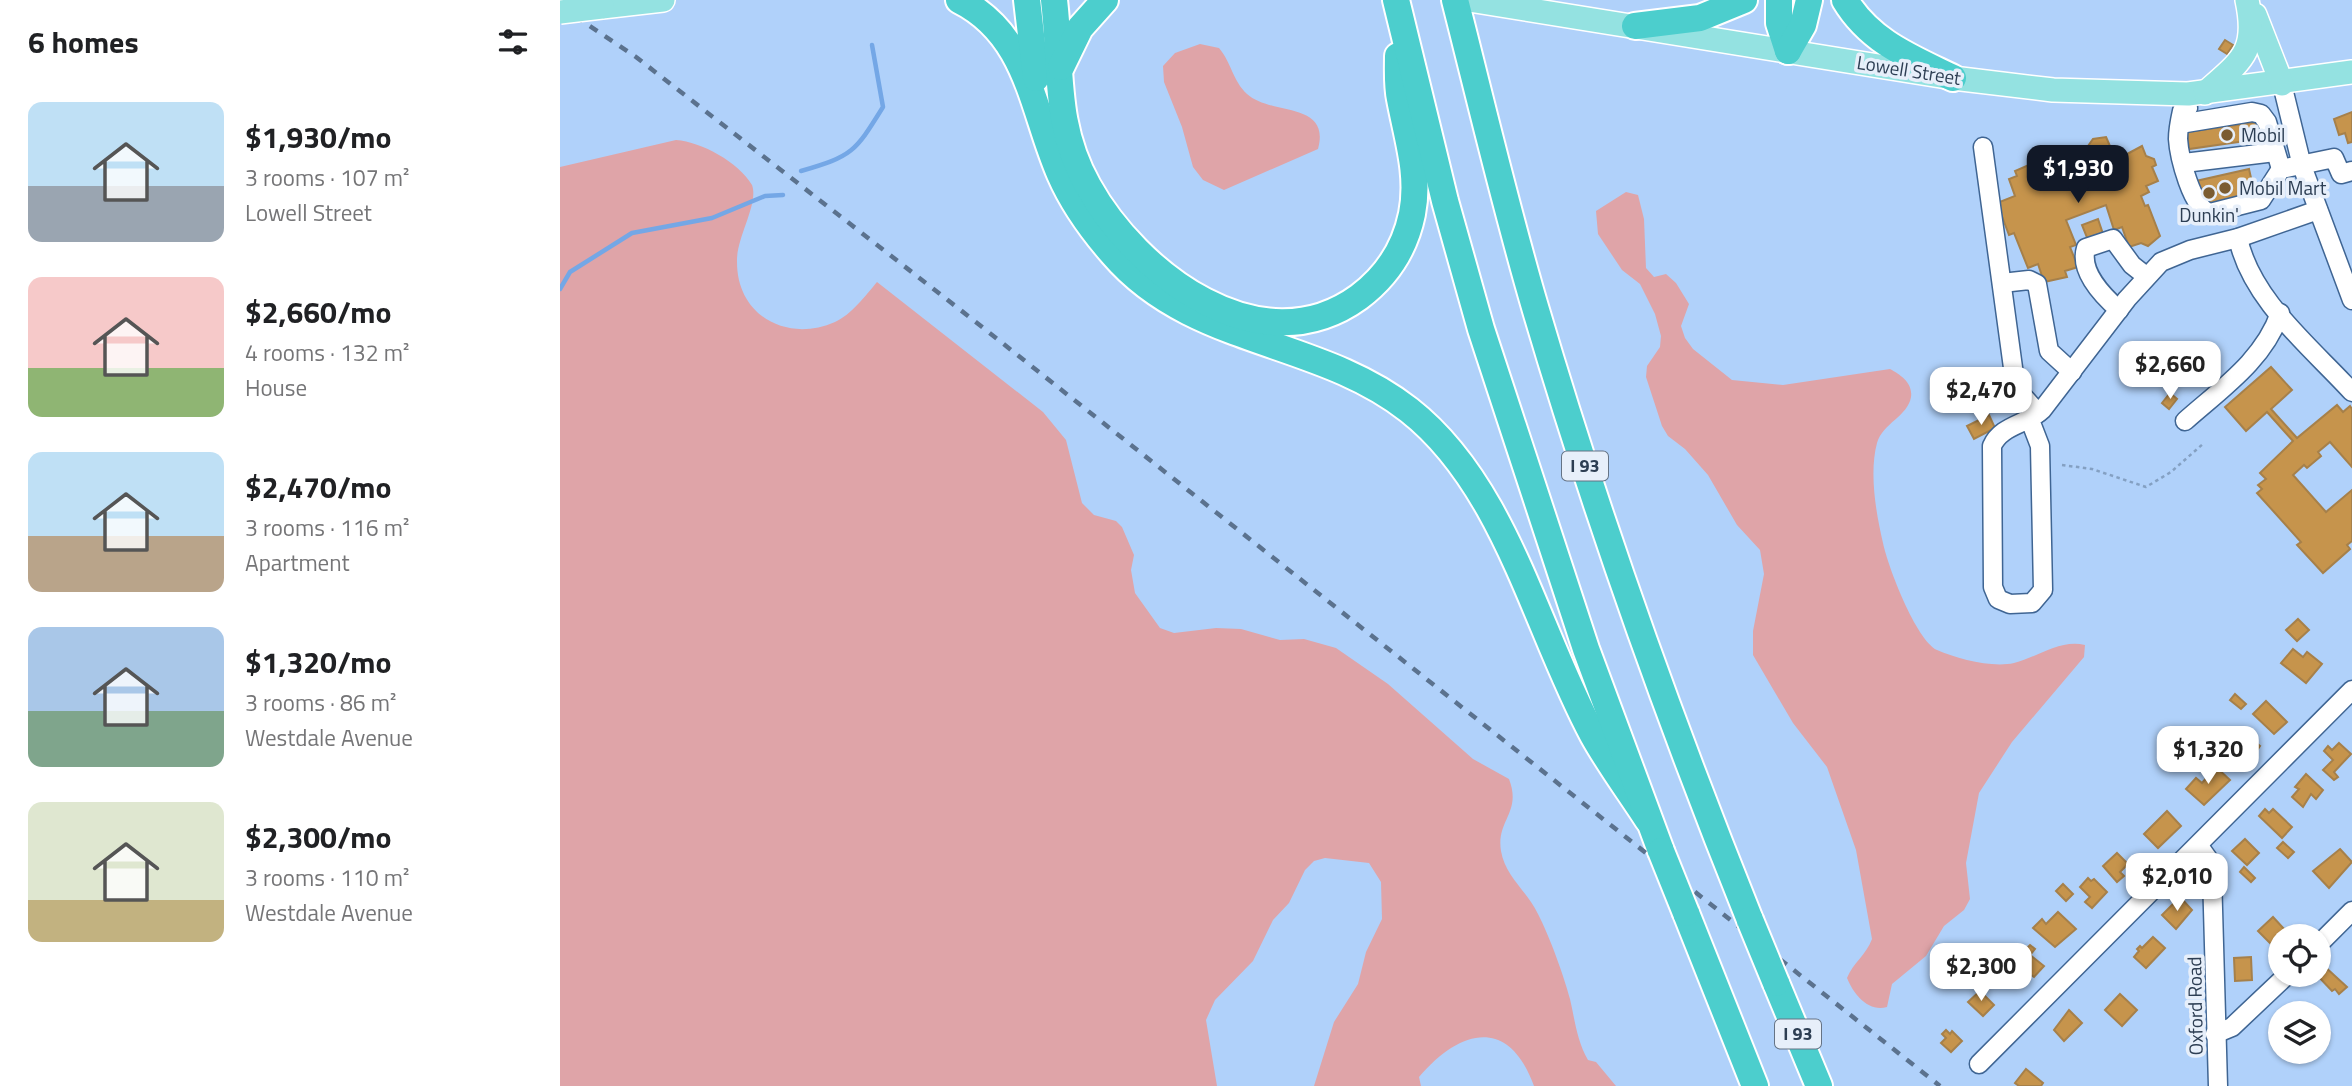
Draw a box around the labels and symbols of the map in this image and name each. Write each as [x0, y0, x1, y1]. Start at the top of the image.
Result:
street label: Lowell Street [1855, 47, 1963, 92]
place label: Mobil [2241, 120, 2285, 149]
marker: Mobil [2219, 127, 2235, 143]
pin: $1,930 [2021, 146, 2135, 205]
place label: Mobil Mart [2239, 173, 2327, 202]
marker: Mobil Mart [2217, 180, 2233, 196]
marker: Dunkin' [2201, 185, 2217, 201]
place label: Dunkin' [2179, 200, 2239, 229]
pin: $2,660 [2113, 342, 2227, 401]
pin: $2,470 [1924, 368, 2038, 427]
road number: I 93 [1562, 452, 1608, 480]
pin: $1,320 [2151, 726, 2265, 786]
pin: $2,010 [2120, 853, 2234, 913]
pin: $2,300 [1924, 944, 2038, 1003]
street label: Oxford Road [2179, 956, 2210, 1056]
road number: I 93 [1775, 1020, 1821, 1049]

